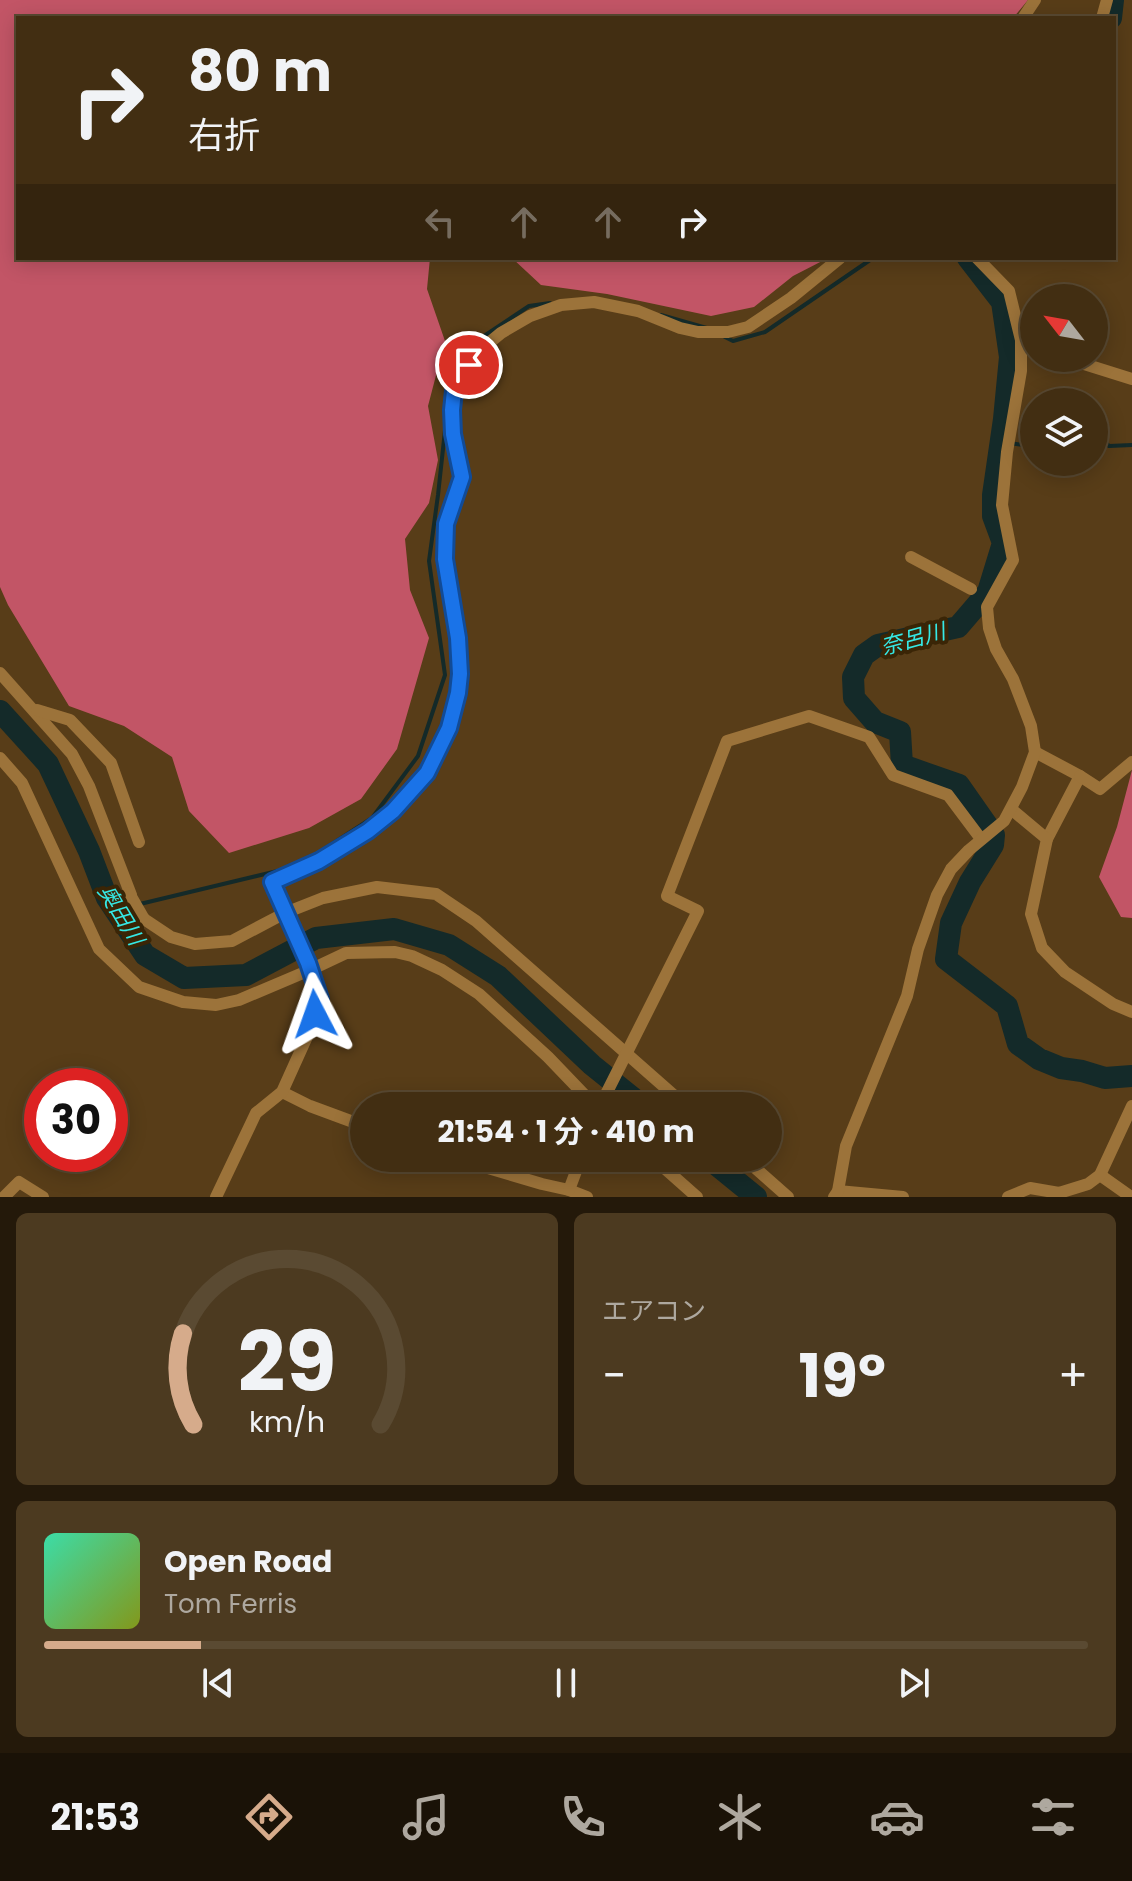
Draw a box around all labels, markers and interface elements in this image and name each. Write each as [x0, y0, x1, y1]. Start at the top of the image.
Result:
text: 80 m [188, 32, 332, 111]
icon: right [56, 48, 160, 152]
text: 右折 [188, 110, 260, 161]
icon: left [418, 200, 462, 244]
icon: ahead [502, 200, 546, 244]
icon: ahead [586, 200, 630, 244]
icon: right [670, 200, 714, 244]
north arrow [1020, 284, 1108, 372]
map controls [1020, 284, 1108, 476]
pin [435, 331, 503, 399]
icon: arrive [447, 343, 491, 387]
button: layers [1020, 388, 1108, 476]
water label: 奈呂川 [877, 615, 951, 663]
water label: 奥田川 [91, 879, 152, 953]
position arrow [273, 972, 357, 1056]
speed limit sign: 30 [24, 1068, 128, 1172]
text: 21:54 · 1 分 · 410 m [437, 1110, 695, 1153]
text: エアコン [602, 1293, 706, 1329]
text: 29 [238, 1304, 336, 1420]
text: 19° [798, 1334, 886, 1418]
text: − [602, 1345, 626, 1406]
text: + [1058, 1345, 1088, 1406]
text: km/h [249, 1402, 325, 1442]
text: Open Road [164, 1540, 332, 1583]
text: Tom Ferris [164, 1586, 297, 1622]
icon: previous [196, 1661, 240, 1705]
icon: pause [544, 1661, 588, 1705]
icon: next [892, 1661, 936, 1705]
icon: directions [241, 1789, 297, 1845]
icon: music [398, 1789, 454, 1845]
icon: phone [555, 1789, 611, 1845]
icon: climate [712, 1789, 768, 1845]
icon: car [869, 1789, 925, 1845]
icon: filters [1025, 1789, 1081, 1845]
text: 21:53 [50, 1792, 140, 1843]

